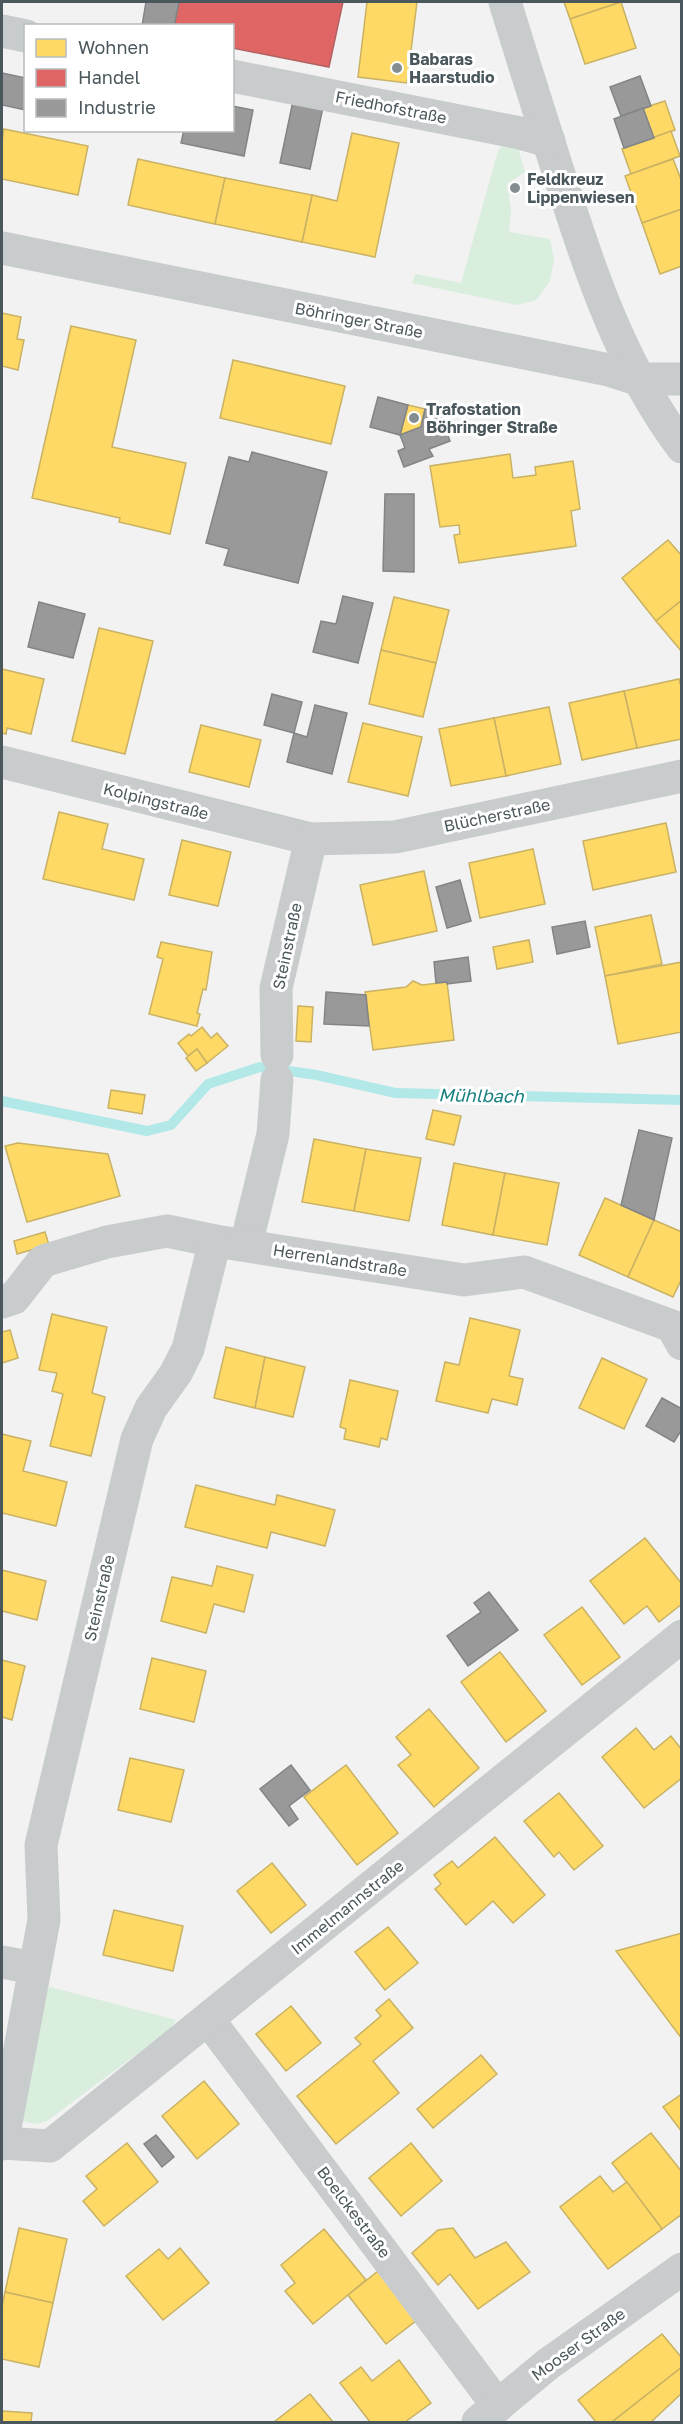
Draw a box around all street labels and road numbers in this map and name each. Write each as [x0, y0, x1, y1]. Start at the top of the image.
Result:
street label: Friedhofstraße [334, 86, 448, 128]
street label: Böhringer Straße [293, 298, 425, 342]
street label: Kolpingstraße [101, 778, 211, 824]
street label: Blücherstraße [442, 794, 552, 836]
street label: Steinstraße [268, 901, 306, 991]
street label: Herrenlandstraße [272, 1240, 408, 1280]
street label: Steinstraße [79, 1553, 119, 1643]
street label: Immelmannstraße [287, 1855, 407, 1959]
street label: Boelckestraße [313, 2162, 395, 2262]
street label: Mooser Straße [527, 2303, 629, 2385]

